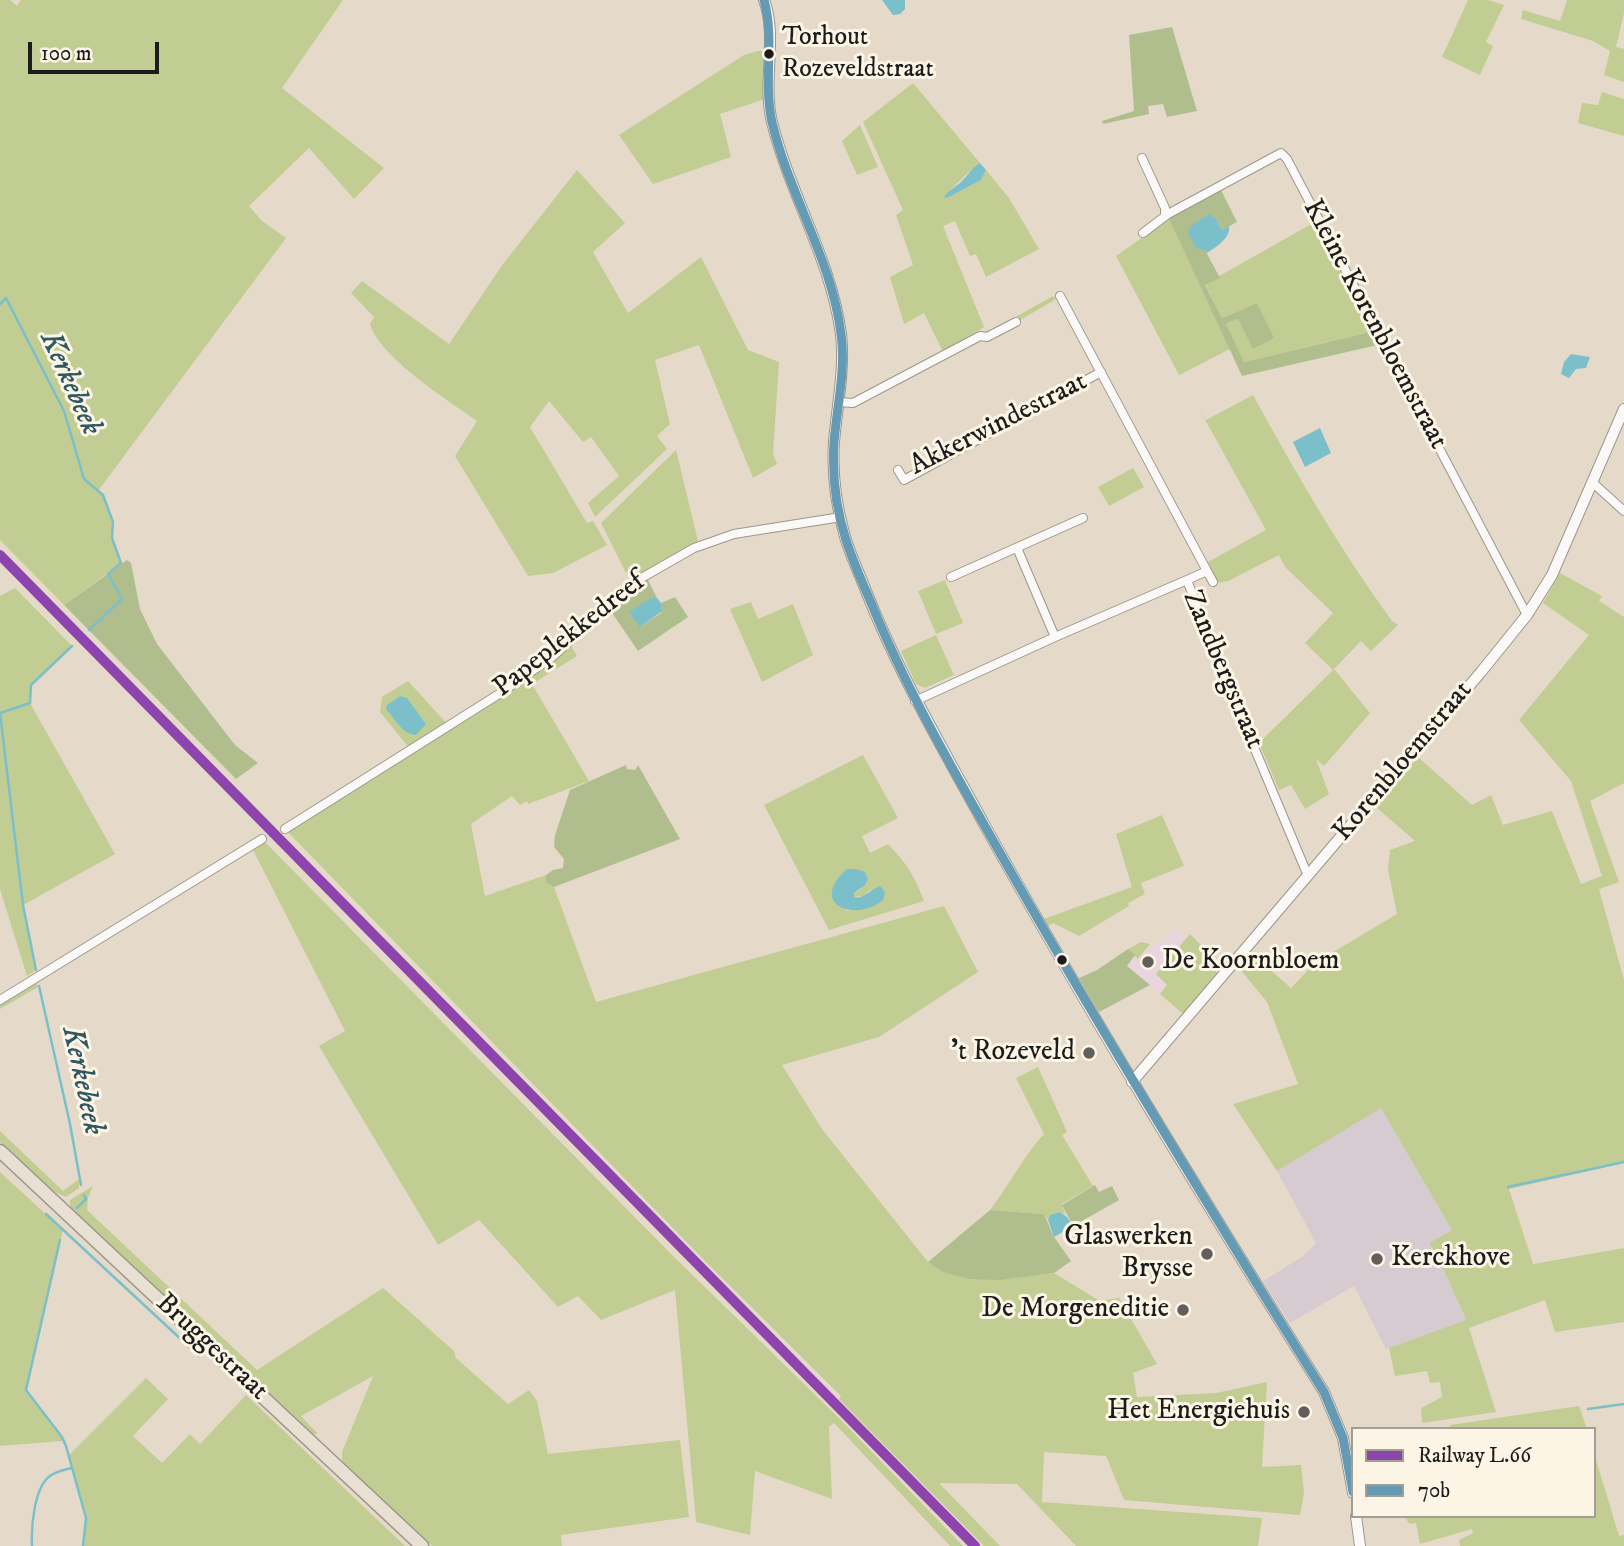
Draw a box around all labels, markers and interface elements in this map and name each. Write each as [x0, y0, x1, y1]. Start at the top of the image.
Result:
place label: Torhout Rozeveldstraat [782, 23, 934, 84]
scale bar [32, 28, 163, 72]
text: 100 m [41, 41, 92, 67]
marker: Torhout Rozeveldstraat [762, 47, 776, 61]
street label: Kleine Korenbloemstraat [1294, 195, 1454, 455]
water label: Kerkebeek [30, 326, 108, 442]
street label: Akkerwindestraat [905, 366, 1093, 484]
street label: Papeplekkedreef [487, 566, 653, 706]
street label: Zandbergstraat [1174, 586, 1270, 754]
street label: Korenbloemstraat [1327, 675, 1481, 849]
place label: De Koornbloem [1162, 945, 1340, 979]
unlabelled marker [1055, 953, 1069, 967]
marker: De Koornbloem [1140, 954, 1156, 970]
water label: Kerkebeek [52, 1024, 110, 1138]
place label: 't Rozeveld [951, 1036, 1075, 1070]
marker: 't Rozeveld [1081, 1045, 1097, 1061]
place label: Glaswerken Brysse [1064, 1221, 1193, 1287]
place label: Kerckhove [1391, 1242, 1510, 1276]
marker: Glaswerken Brysse [1199, 1246, 1215, 1262]
marker: Kerckhove [1369, 1251, 1385, 1267]
street label: Bruggestraat [148, 1287, 274, 1409]
place label: De Morgeneditie [981, 1293, 1169, 1327]
marker: De Morgeneditie [1175, 1302, 1191, 1318]
place label: Het Energiehuis [1107, 1395, 1290, 1429]
marker: Het Energiehuis [1296, 1404, 1312, 1420]
legend [1351, 1427, 1596, 1518]
text: Railway L.66 [1418, 1443, 1531, 1469]
text: 70b [1418, 1478, 1450, 1504]

